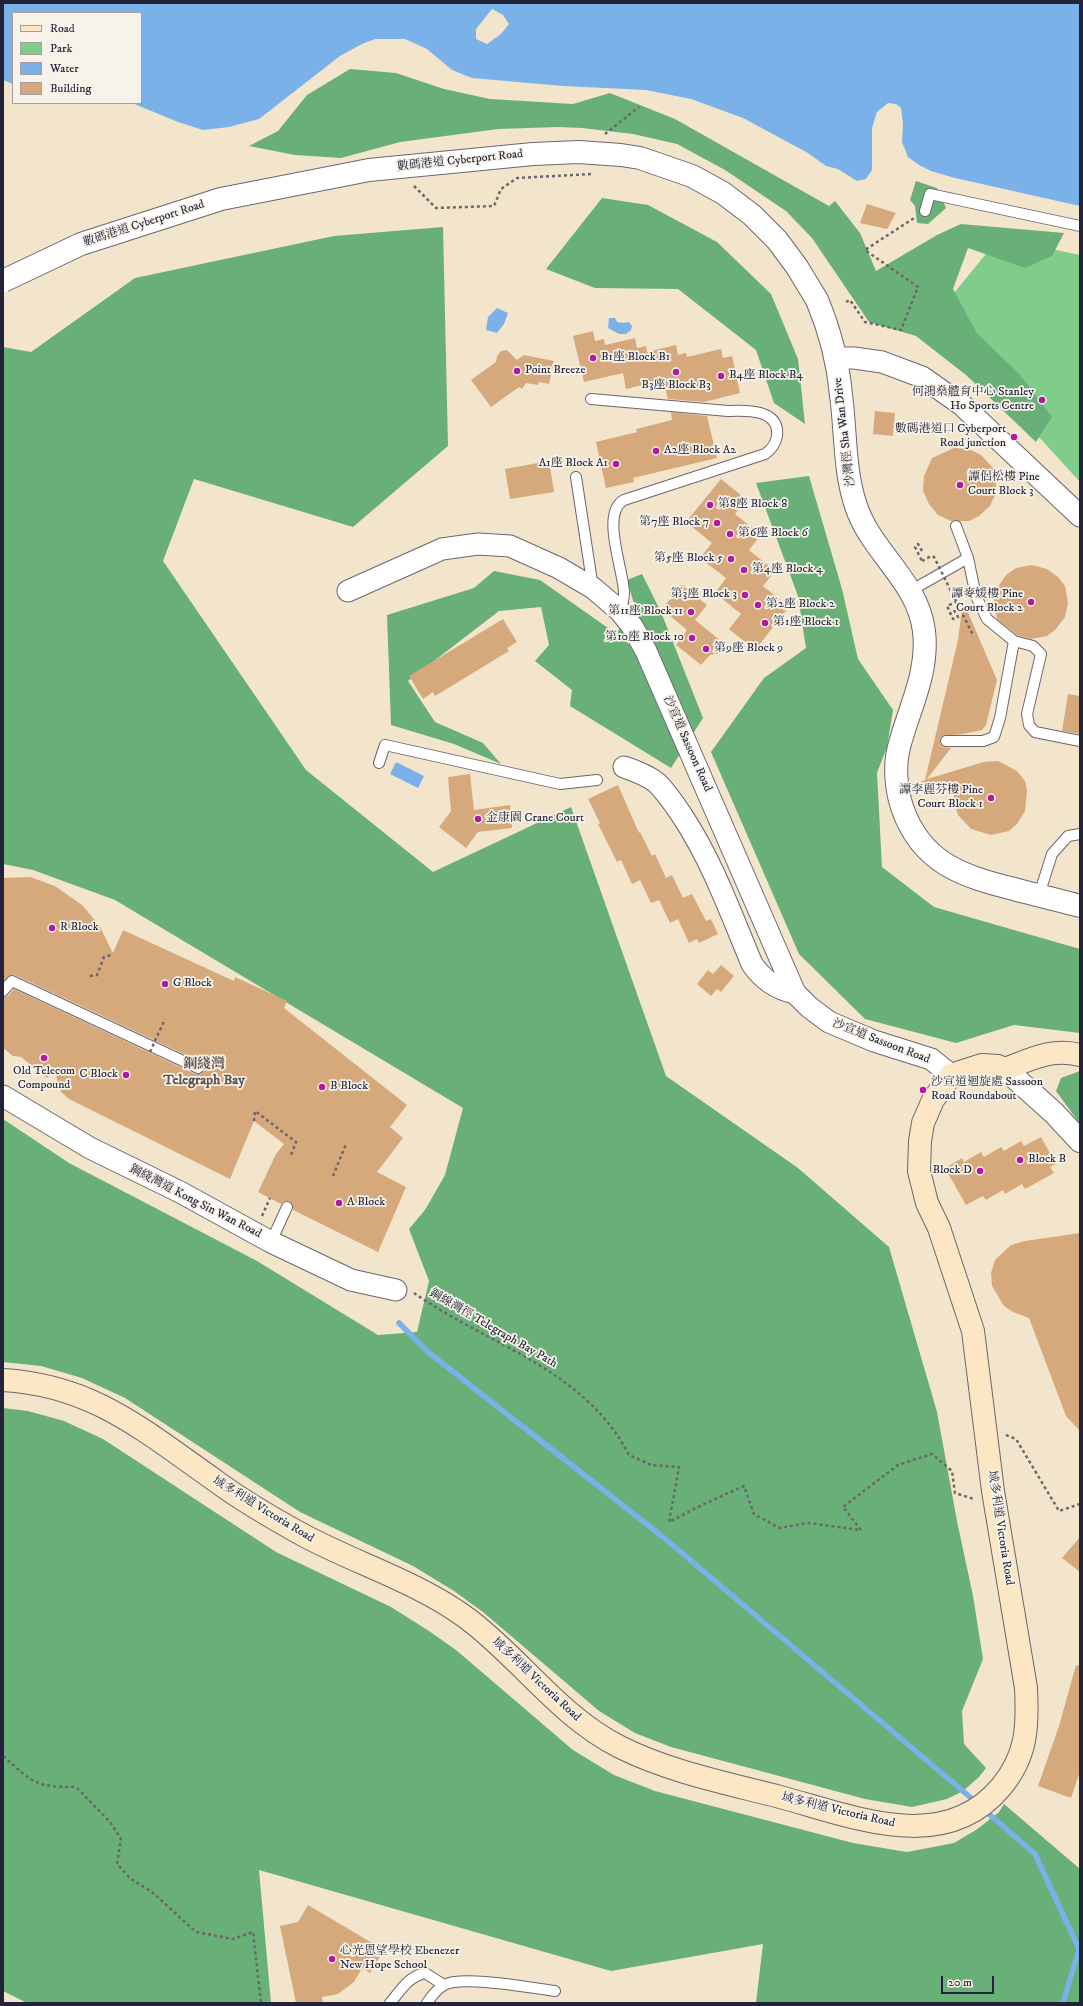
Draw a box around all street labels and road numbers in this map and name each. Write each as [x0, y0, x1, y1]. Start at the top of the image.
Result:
street label: 數碼港道 Cyberport Road [396, 147, 524, 175]
street label: 數碼港道 Cyberport Road [81, 198, 207, 250]
street label: 沙灣徑 Sha Wan Drive [831, 377, 859, 487]
street label: 沙宣道 Sassoon Road [659, 694, 715, 794]
street label: 沙宣道 Sassoon Road [830, 1017, 932, 1067]
street label: 鋼綫灣道 Kong Sin Wan Road [126, 1162, 264, 1242]
street label: 鋼線灣徑 Telegraph Bay Path [426, 1286, 560, 1372]
street label: 域多利道 Victoria Road [984, 1470, 1016, 1586]
street label: 域多利道 Victoria Road [210, 1474, 316, 1546]
street label: 域多利道 Victoria Road [489, 1635, 583, 1725]
street label: 域多利道 Victoria Road [780, 1791, 896, 1831]

